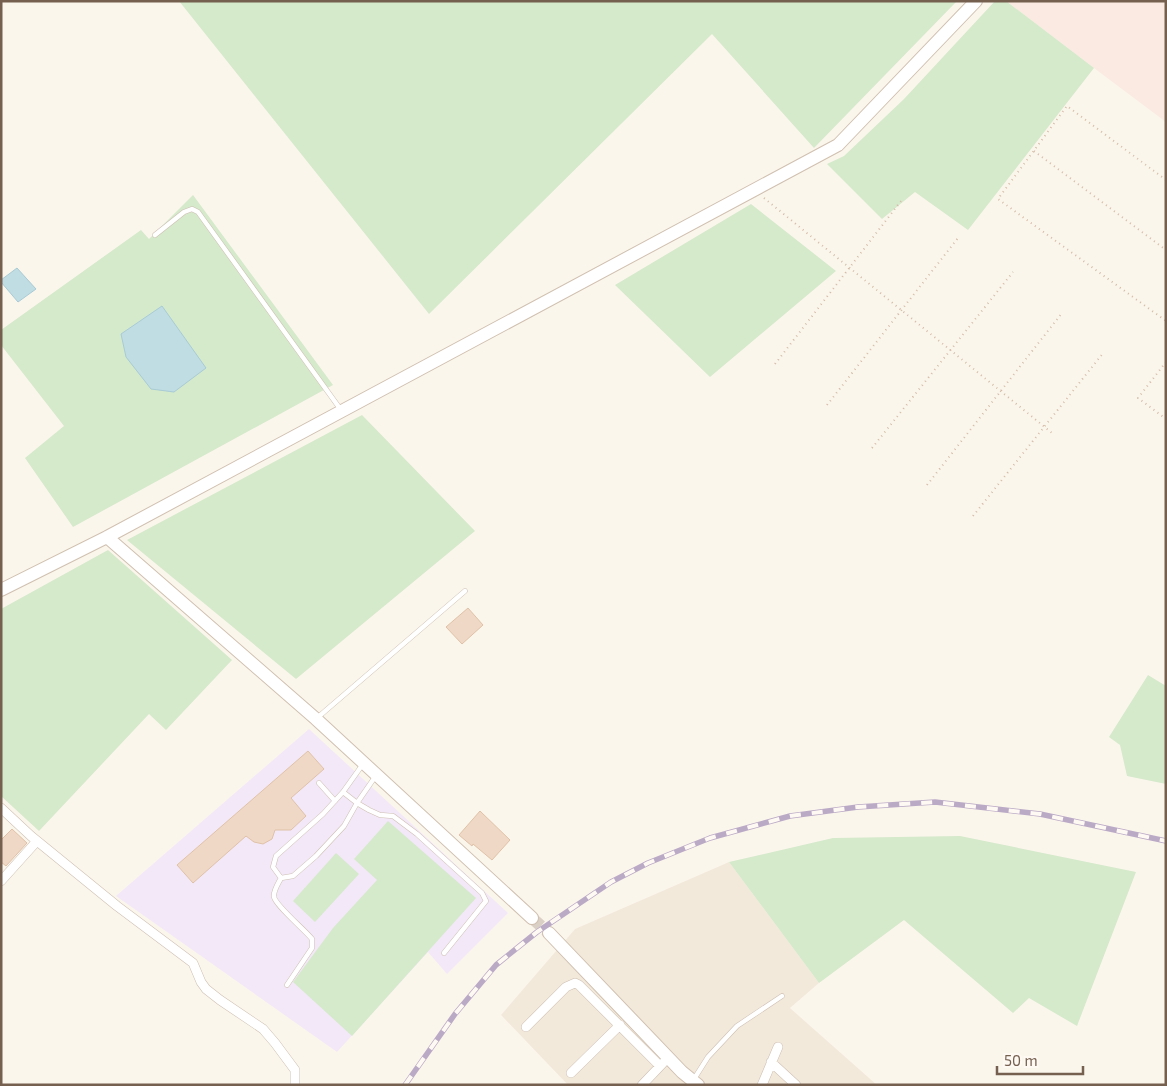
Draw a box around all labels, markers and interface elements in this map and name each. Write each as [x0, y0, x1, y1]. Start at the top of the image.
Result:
scale bar [997, 1044, 1083, 1076]
text: 50 m [1004, 1051, 1038, 1069]

